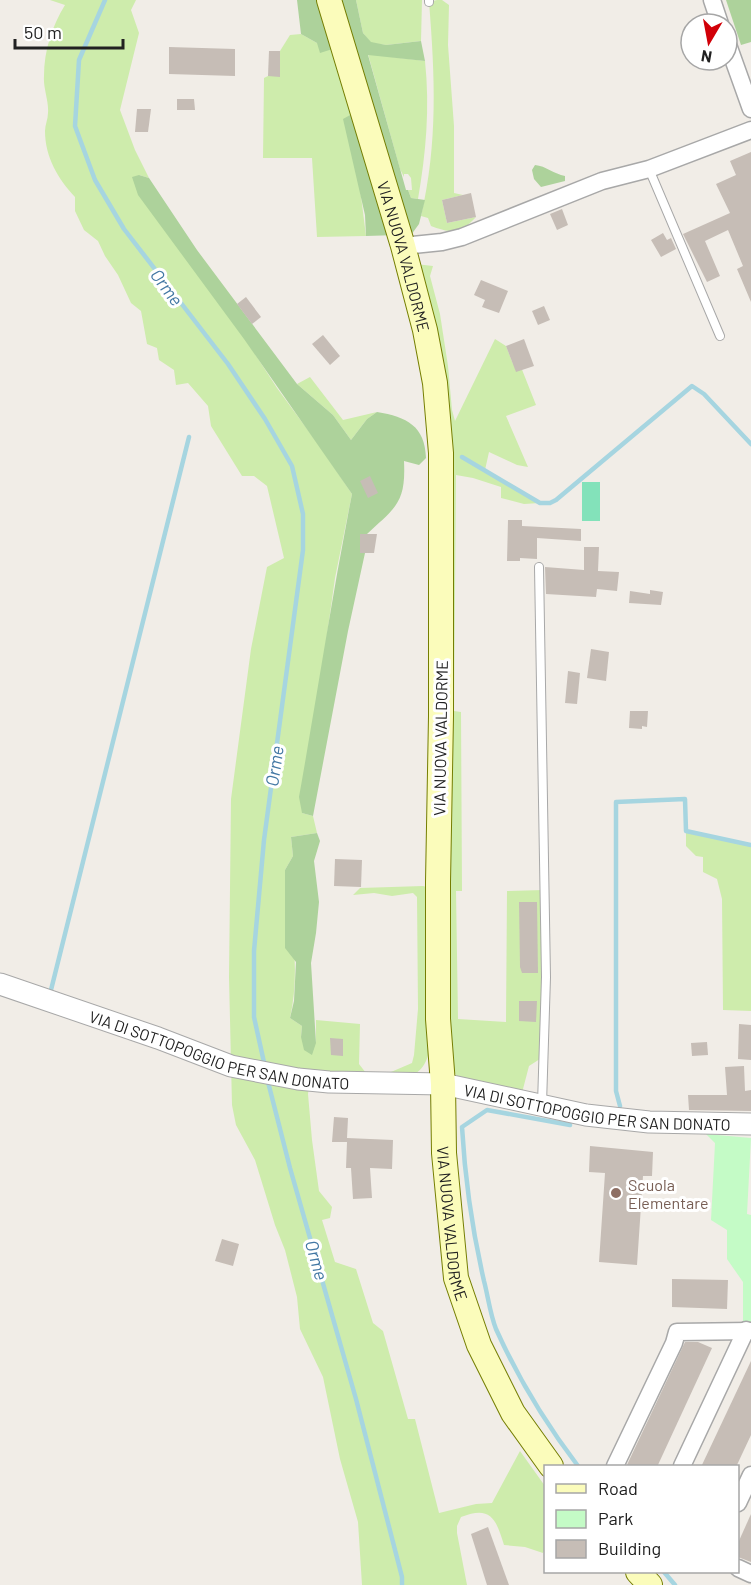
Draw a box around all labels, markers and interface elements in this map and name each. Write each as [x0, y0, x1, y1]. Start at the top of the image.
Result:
scale bar [15, 12, 123, 50]
north arrow [679, 12, 739, 72]
text: 50 m [24, 21, 62, 43]
text: N [699, 47, 713, 68]
street label: VIA NUOVA VALDORME [374, 178, 434, 333]
water label: Orme [146, 264, 188, 310]
street label: VIA NUOVA VALDORME [429, 660, 451, 816]
water label: Orme [260, 744, 288, 788]
street label: VIA DI SOTTOPOGGIO PER SAN DONATO [87, 1006, 349, 1092]
street label: VIA DI SOTTOPOGGIO PER SAN DONATO [462, 1079, 731, 1133]
street label: VIA NUOVA VALDORME [434, 1146, 472, 1303]
place label: Scuola Elementare [628, 1175, 708, 1212]
marker: Scuola Elementare [609, 1186, 623, 1200]
water label: Orme [301, 1237, 333, 1283]
legend [544, 1465, 739, 1573]
text: Road [598, 1477, 638, 1499]
text: Park [598, 1507, 633, 1529]
text: Building [598, 1537, 661, 1559]

